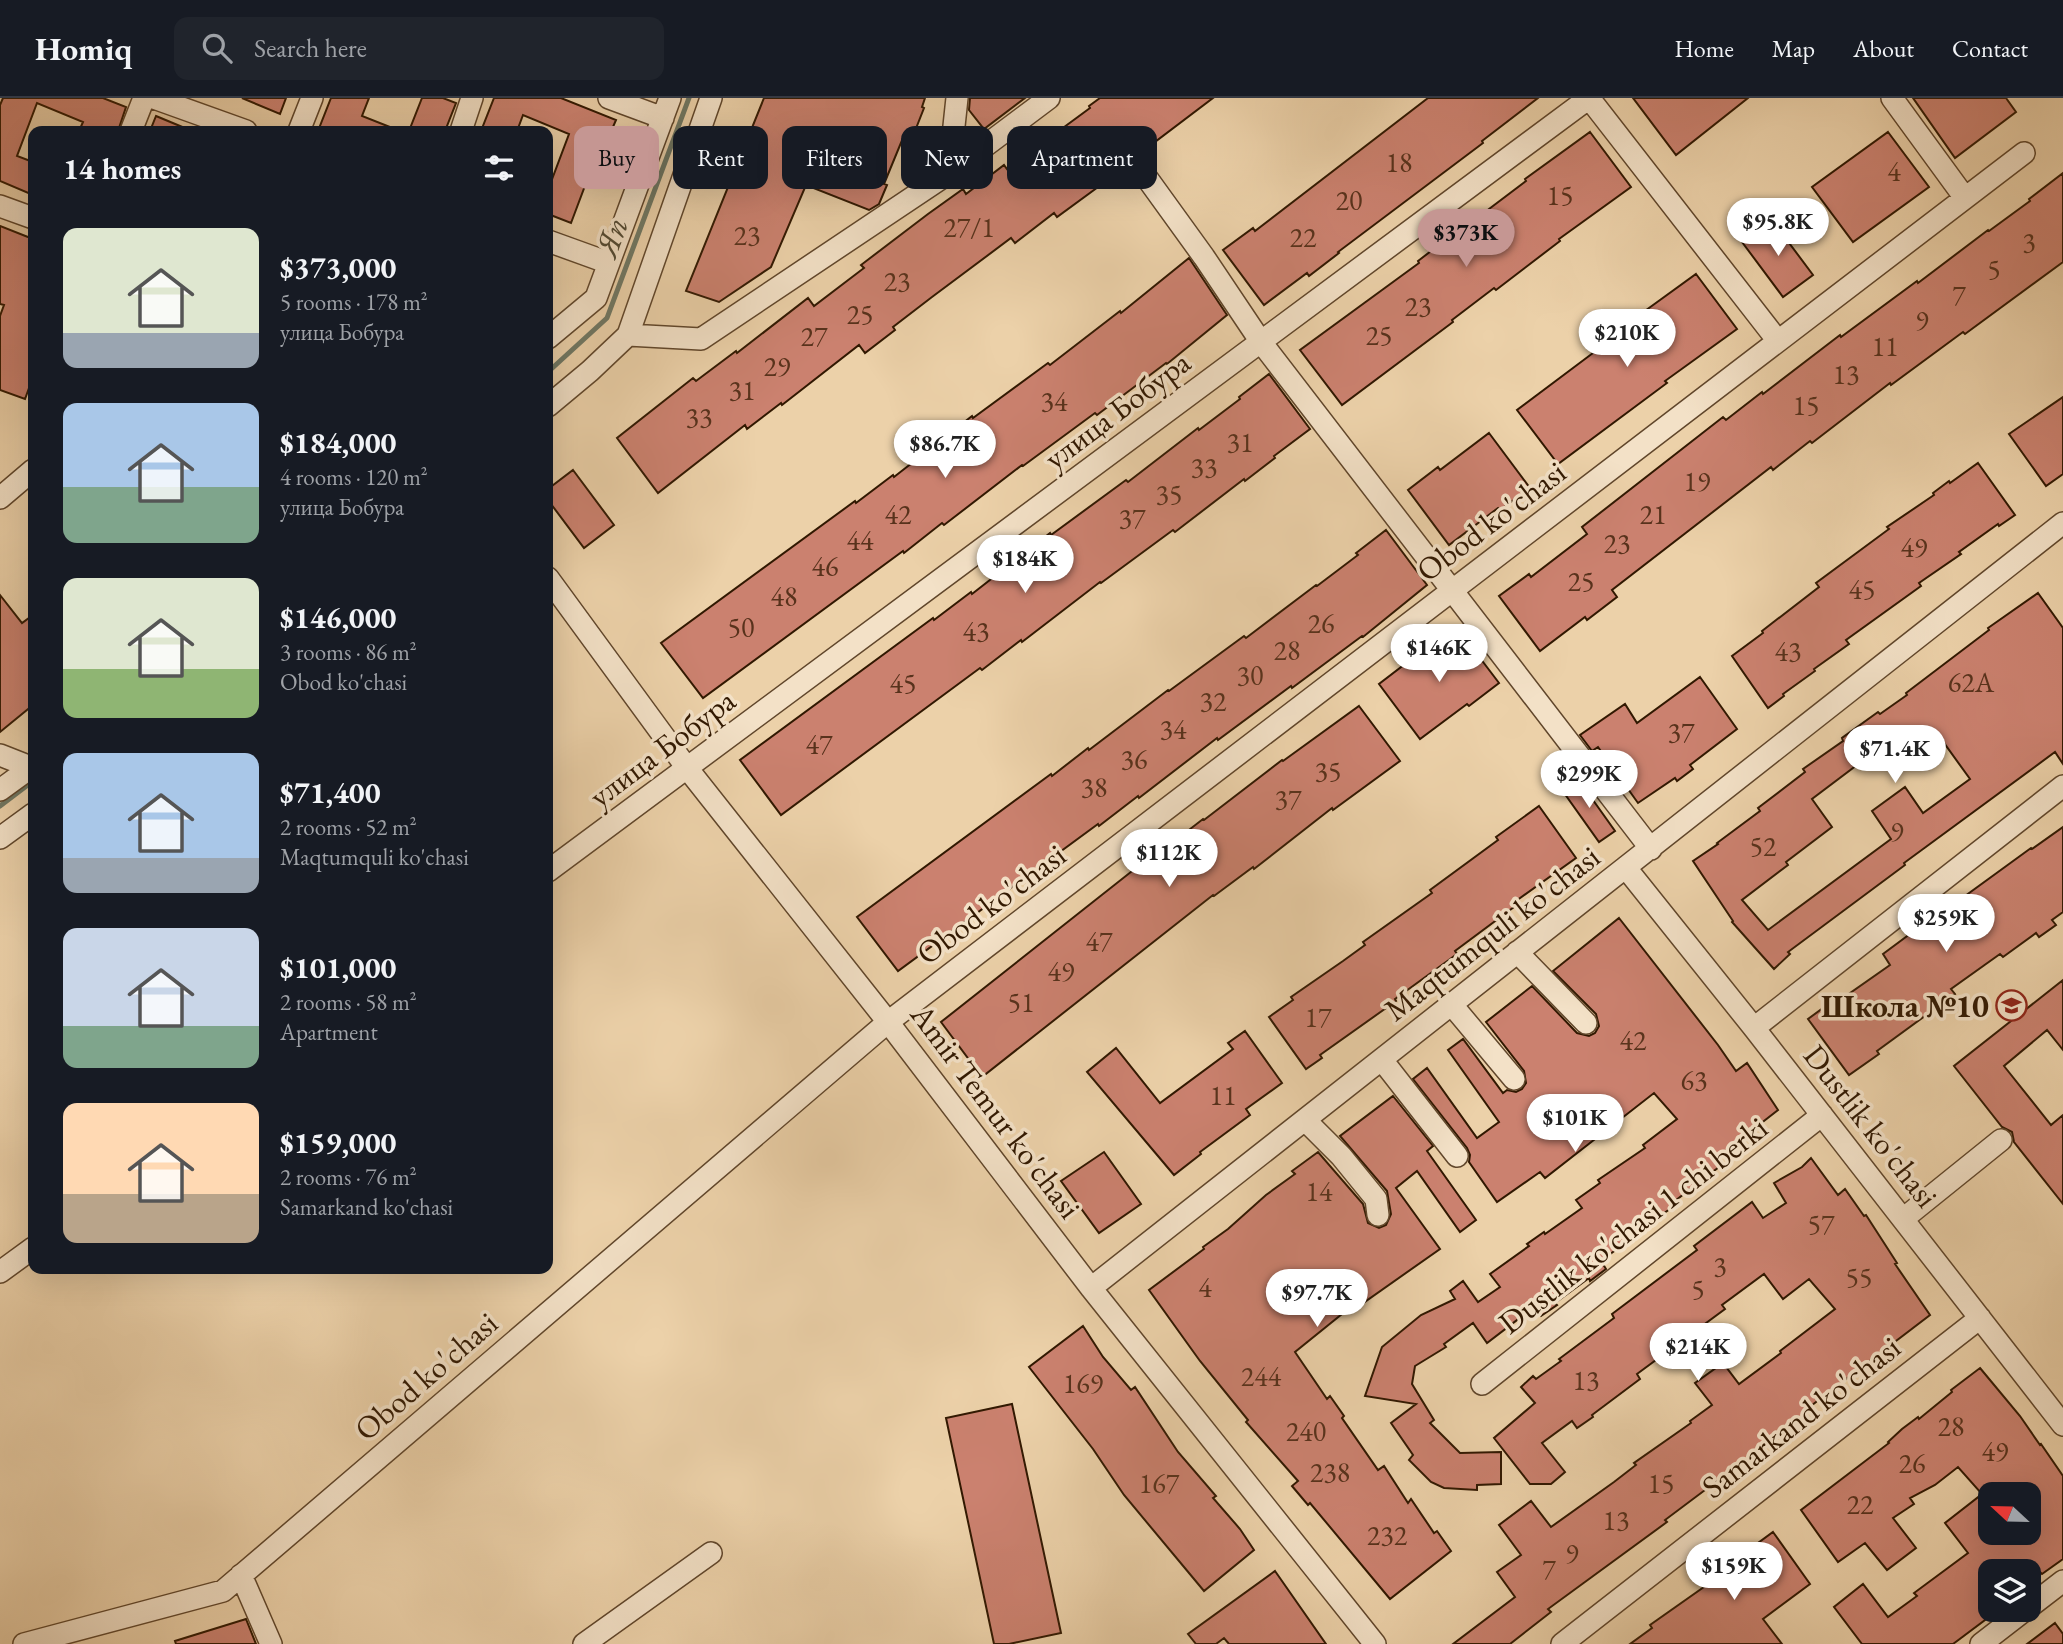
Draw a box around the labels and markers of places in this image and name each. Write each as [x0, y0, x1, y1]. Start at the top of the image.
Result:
pin: $95.8K [1721, 198, 1835, 258]
pin: $373K [1417, 209, 1515, 269]
pin: $210K [1578, 310, 1676, 369]
pin: $86.7K [888, 420, 1002, 480]
pin: $184K [976, 536, 1074, 595]
pin: $146K [1390, 624, 1488, 684]
pin: $71.4K [1838, 726, 1952, 785]
pin: $299K [1540, 750, 1638, 810]
pin: $112K [1120, 830, 1218, 889]
pin: $259K [1897, 894, 1995, 954]
place label: Школа №10 [1821, 985, 1989, 1027]
school or university icon: Школа №10 [1995, 989, 2029, 1023]
pin: $101K [1526, 1094, 1624, 1154]
pin: $97.7K [1260, 1270, 1374, 1329]
pin: $214K [1649, 1324, 1747, 1383]
pin: $159K [1685, 1542, 1783, 1602]

